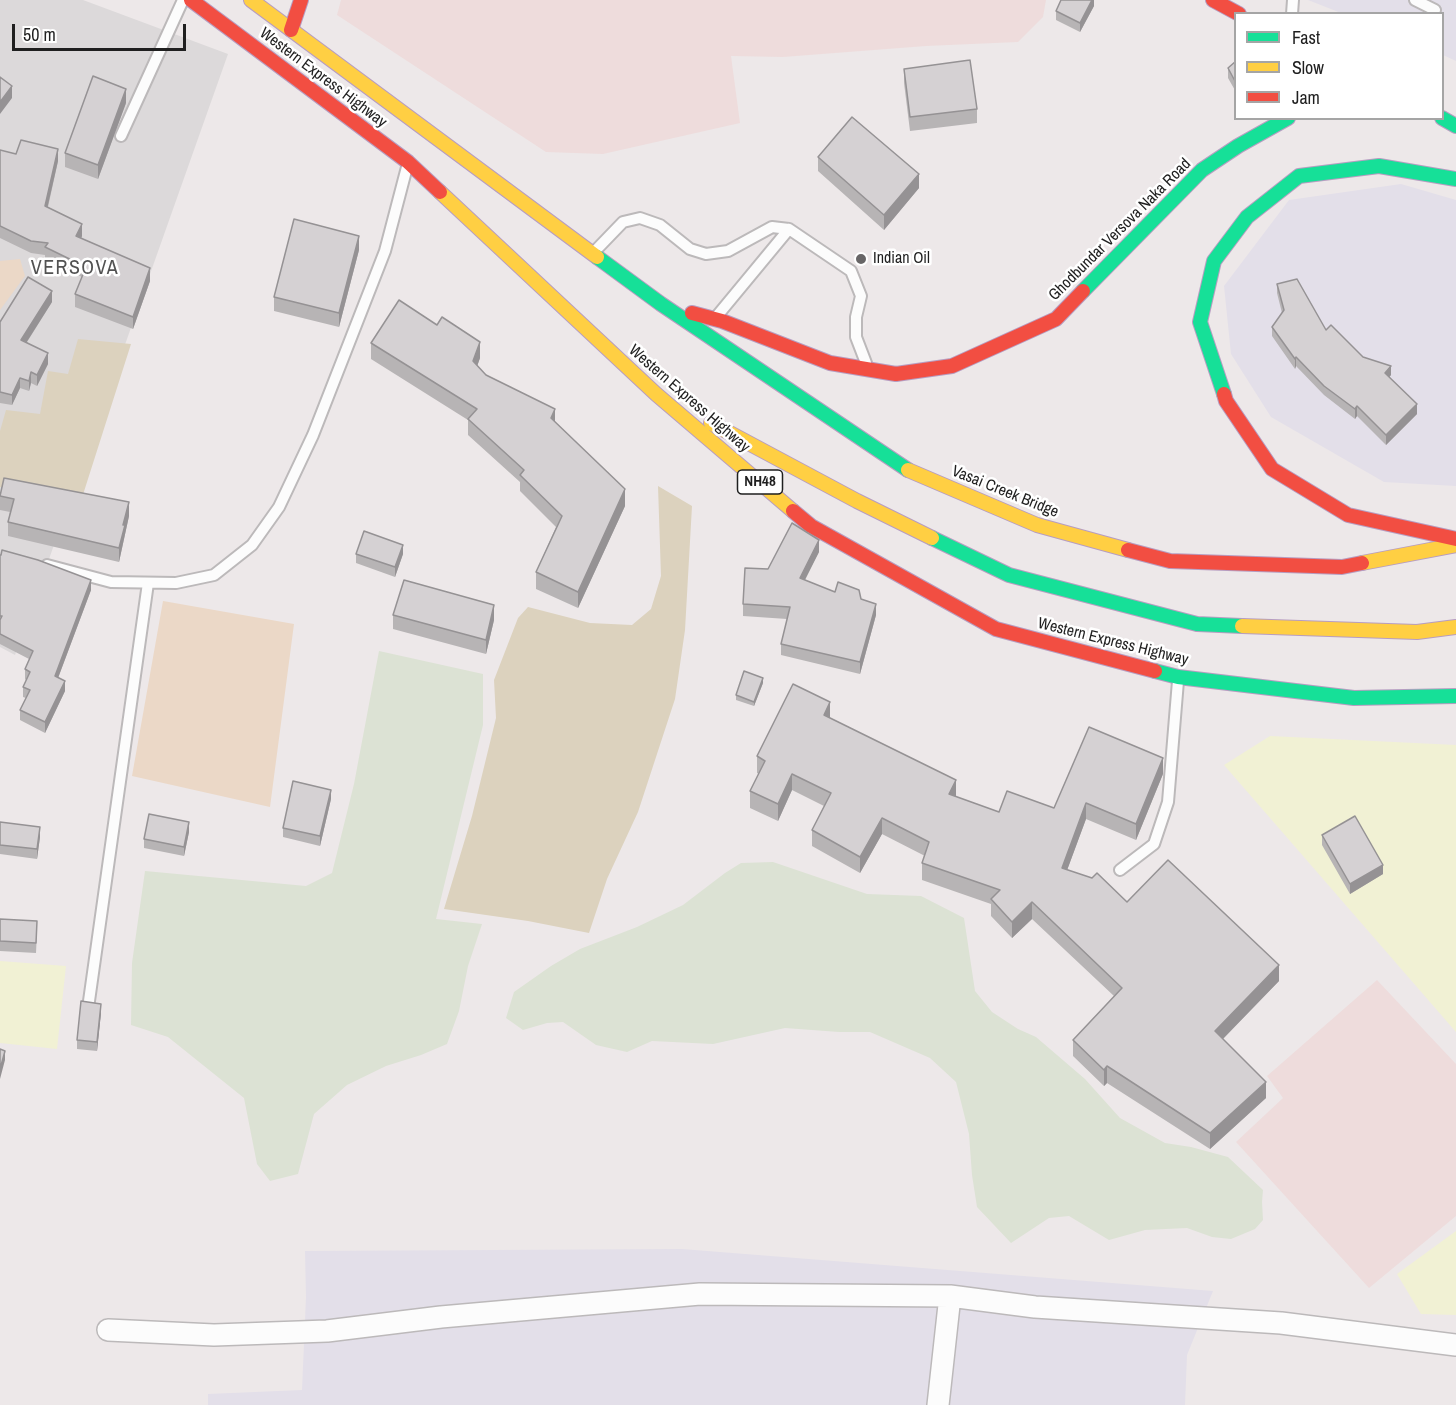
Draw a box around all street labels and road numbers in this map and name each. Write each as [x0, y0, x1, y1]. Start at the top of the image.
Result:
street label: Western Express Highway [256, 24, 390, 132]
street label: Ghodbundar Versova Naka Road [1045, 155, 1195, 305]
street label: Western Express Highway [624, 341, 754, 457]
street label: Vasai Creek Bridge [949, 462, 1061, 522]
road number: NH48 [738, 470, 783, 494]
street label: Western Express Highway [1036, 614, 1190, 670]

